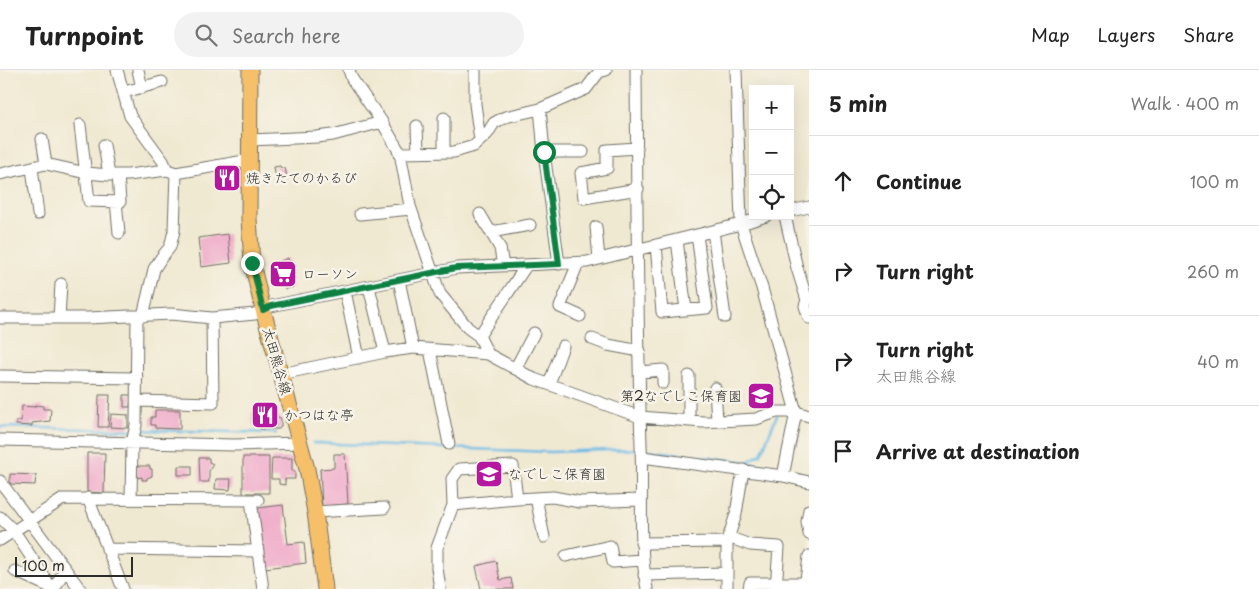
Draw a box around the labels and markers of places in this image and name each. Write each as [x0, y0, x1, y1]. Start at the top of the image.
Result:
restaurant icon: 焼きたてのかるび [212, 163, 242, 193]
place label: 焼きたてのかるび [246, 167, 357, 188]
supermarket icon: ローソン [268, 259, 298, 289]
place label: ローソン [302, 263, 358, 284]
school or university icon: 第2なでしこ保育園 [746, 381, 776, 411]
place label: 第2なでしこ保育園 [620, 385, 742, 406]
restaurant icon: かつはな亭 [250, 400, 280, 430]
place label: かつはな亭 [284, 404, 354, 425]
school or university icon: なでしこ保育園 [474, 459, 504, 489]
place label: なでしこ保育園 [508, 463, 606, 484]

